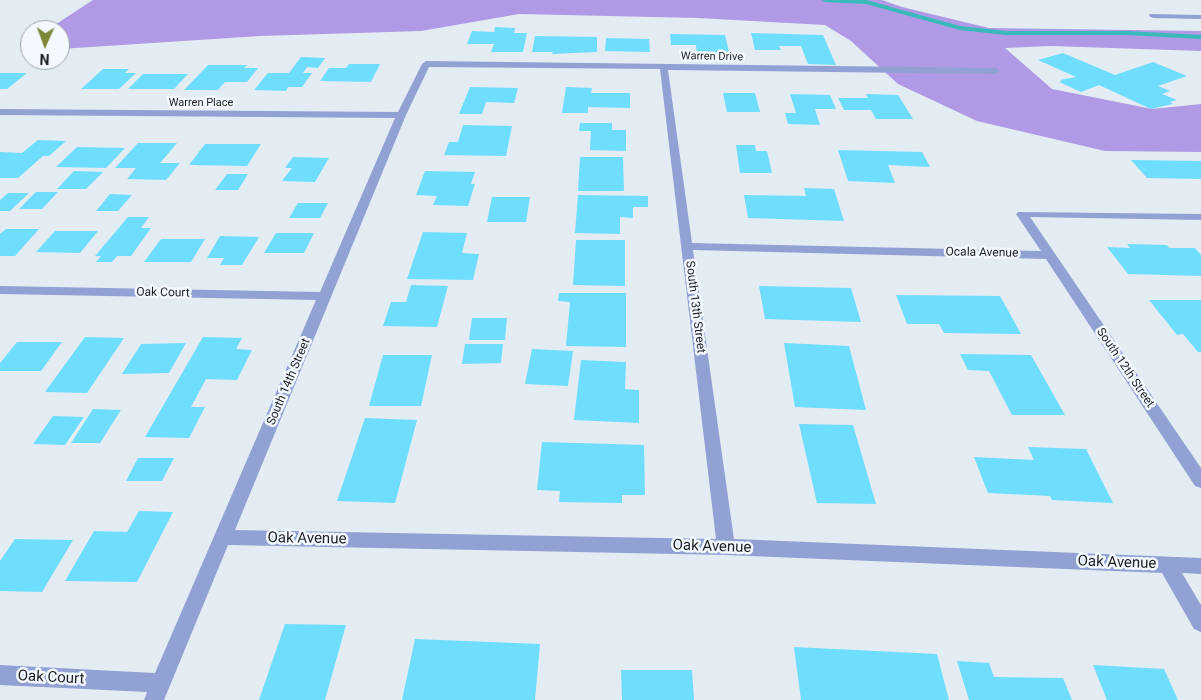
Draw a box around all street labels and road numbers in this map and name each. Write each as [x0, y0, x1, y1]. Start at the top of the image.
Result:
street label: Warren Drive [681, 50, 743, 64]
street label: Warren Place [169, 96, 233, 110]
street label: Ocala Avenue [946, 245, 1018, 261]
street label: South 13th Street [682, 260, 708, 354]
street label: Oak Court [136, 285, 190, 301]
street label: South 12th Street [1093, 326, 1157, 410]
street label: South 14th Street [264, 336, 314, 428]
street label: Oak Avenue [267, 529, 347, 549]
street label: Oak Avenue [672, 537, 752, 557]
street label: Oak Avenue [1077, 553, 1157, 573]
street label: Oak Court [17, 667, 85, 689]

